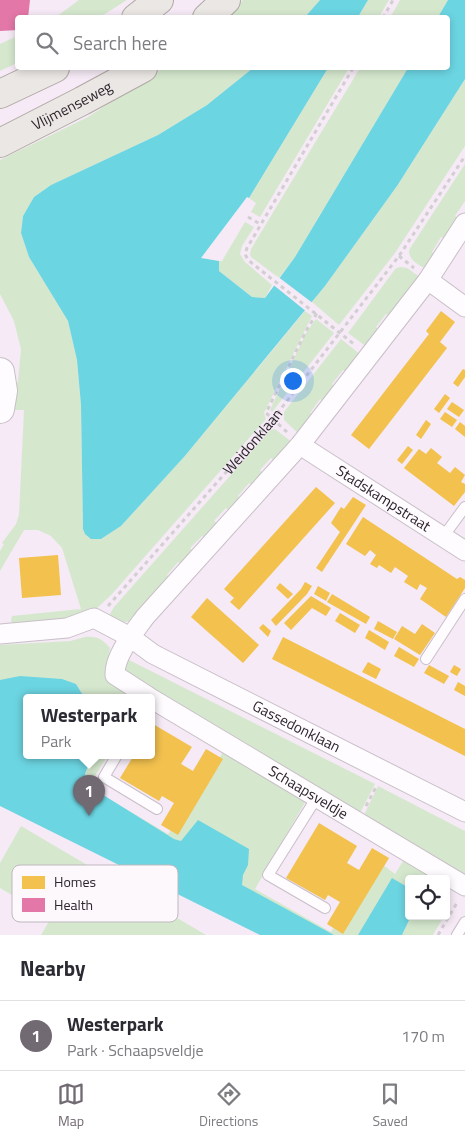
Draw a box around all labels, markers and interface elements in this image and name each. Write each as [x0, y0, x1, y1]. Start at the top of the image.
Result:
search box [15, 15, 450, 70]
text: Search here [73, 28, 167, 57]
icon: search [33, 29, 61, 57]
street label: Vlijmenseweg [27, 75, 116, 136]
your location [280, 368, 306, 394]
street label: Weidonklaan [217, 403, 288, 480]
street label: Stadskampstraat [332, 459, 436, 538]
popup [23, 694, 155, 759]
street label: Gassedonklaan [249, 694, 345, 758]
text: Westerpark [41, 700, 137, 729]
text: Park [41, 729, 71, 753]
street label: Schaapsveldje [264, 759, 353, 825]
pin: 1 [73, 775, 105, 816]
legend [12, 865, 178, 922]
text: Homes [54, 871, 96, 892]
map controls [405, 875, 450, 920]
button: locate [405, 875, 450, 920]
text: Health [54, 894, 93, 915]
text: Nearby [20, 952, 85, 984]
text: Westerpark [67, 1009, 164, 1038]
text: 1 [32, 1024, 40, 1048]
text: 170 m [401, 1024, 445, 1048]
text: Park · Schaapsveldje [67, 1038, 204, 1062]
tab: Map [57, 1080, 85, 1131]
tab: Directions [199, 1080, 258, 1131]
tab: Saved [372, 1080, 408, 1131]

